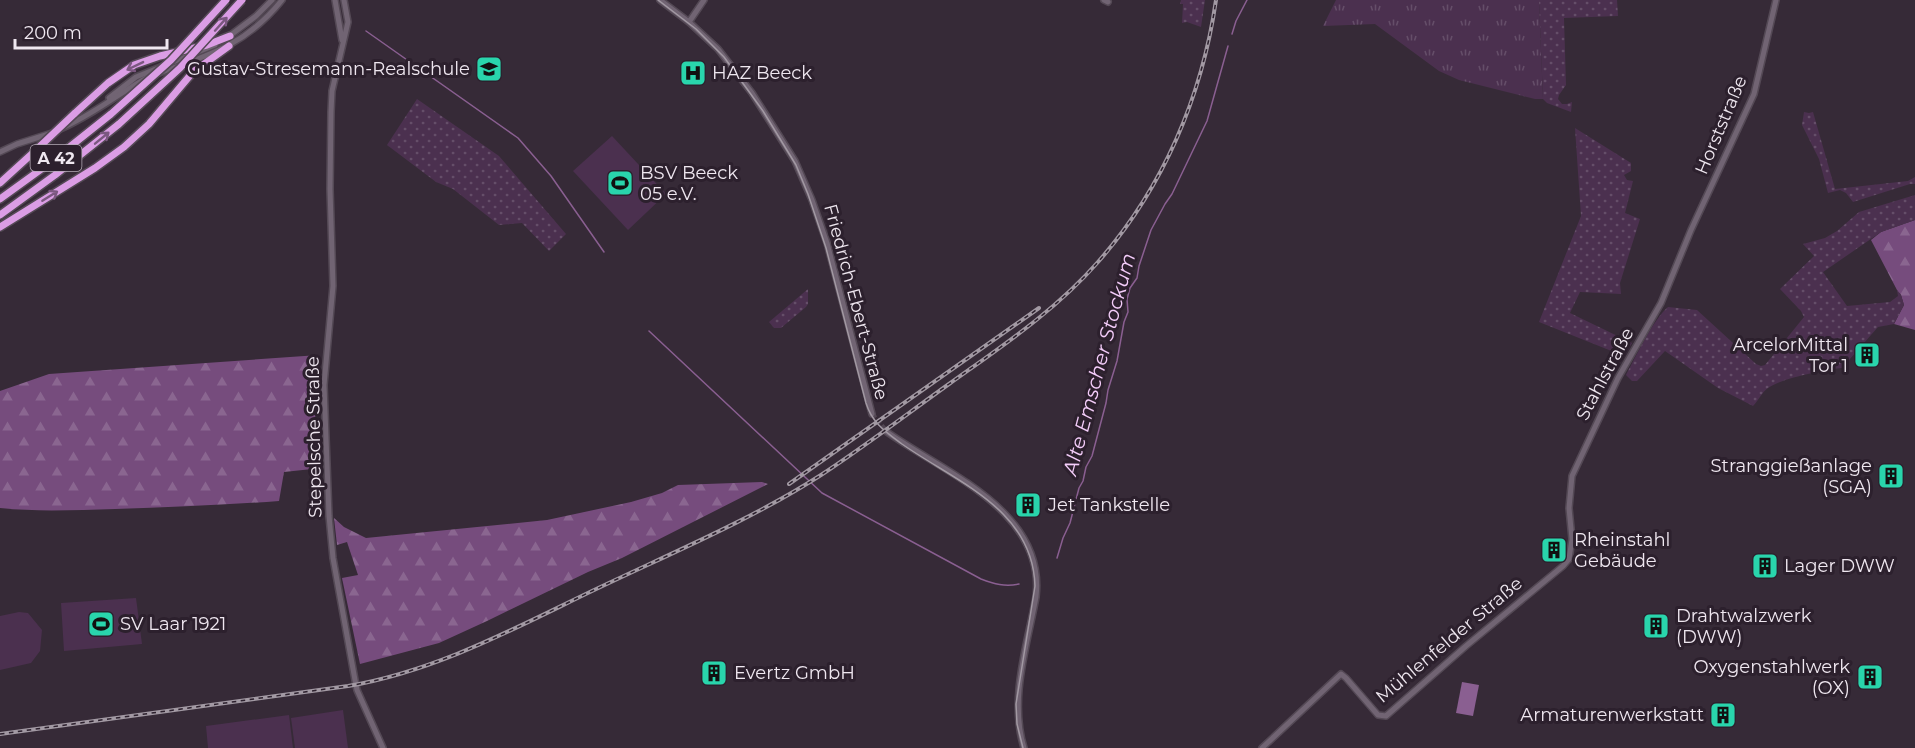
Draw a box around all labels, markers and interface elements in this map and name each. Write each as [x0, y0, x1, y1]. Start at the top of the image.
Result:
scale bar [15, 12, 166, 50]
one-way arrow [214, 17, 228, 32]
text: 200 m [24, 22, 82, 44]
school or university icon: Gustav-Stresemann-Realschule [474, 54, 504, 84]
place label: Gustav-Stresemann-Realschule [187, 58, 470, 80]
hospital icon: HAZ Beeck [678, 58, 708, 88]
one-way arrow [126, 60, 144, 72]
place label: HAZ Beeck [712, 62, 812, 84]
street label: Horststraße [1690, 72, 1752, 178]
one-way arrow [94, 131, 110, 144]
road number: A 42 [31, 145, 82, 171]
place label: BSV Beeck 05 e.V. [640, 162, 738, 205]
sports icon: BSV Beeck 05 e.V. [605, 168, 635, 198]
one-way arrow [41, 189, 58, 201]
street label: Friedrich-Ebert-Straße [819, 202, 893, 402]
water label: Alte Emscher Stockum [1057, 250, 1140, 479]
street label: Stahlstraße [1571, 324, 1639, 424]
place label: ArcelorMittal Tor 1 [1733, 334, 1848, 377]
building icon: ArcelorMittal Tor 1 [1852, 340, 1882, 370]
street label: Stepelsche Straße [302, 356, 326, 518]
place label: Stranggießanlage (SGA) [1711, 455, 1872, 498]
building icon: Stranggießanlage (SGA) [1876, 461, 1906, 491]
building icon: Jet Tankstelle [1013, 490, 1043, 520]
place label: Jet Tankstelle [1047, 494, 1170, 516]
place label: Rheinstahl Gebäude [1574, 529, 1670, 572]
building icon: Rheinstahl Gebäude [1539, 535, 1569, 565]
building icon: Lager DWW [1750, 551, 1780, 581]
place label: Lager DWW [1784, 555, 1895, 577]
street label: Mühlenfelder Straße [1371, 572, 1527, 708]
place label: Drahtwalzwerk (DWW) [1676, 605, 1812, 648]
sports icon: SV Laar 1921 [86, 609, 116, 639]
building icon: Drahtwalzwerk (DWW) [1641, 611, 1671, 641]
place label: SV Laar 1921 [120, 613, 226, 635]
place label: Oxygenstahlwerk (OX) [1693, 656, 1850, 699]
building icon: Evertz GmbH [699, 658, 729, 688]
place label: Evertz GmbH [734, 662, 855, 684]
building icon: Oxygenstahlwerk (OX) [1855, 662, 1885, 692]
building icon: Armaturenwerkstatt [1708, 700, 1738, 730]
place label: Armaturenwerkstatt [1520, 704, 1704, 726]

